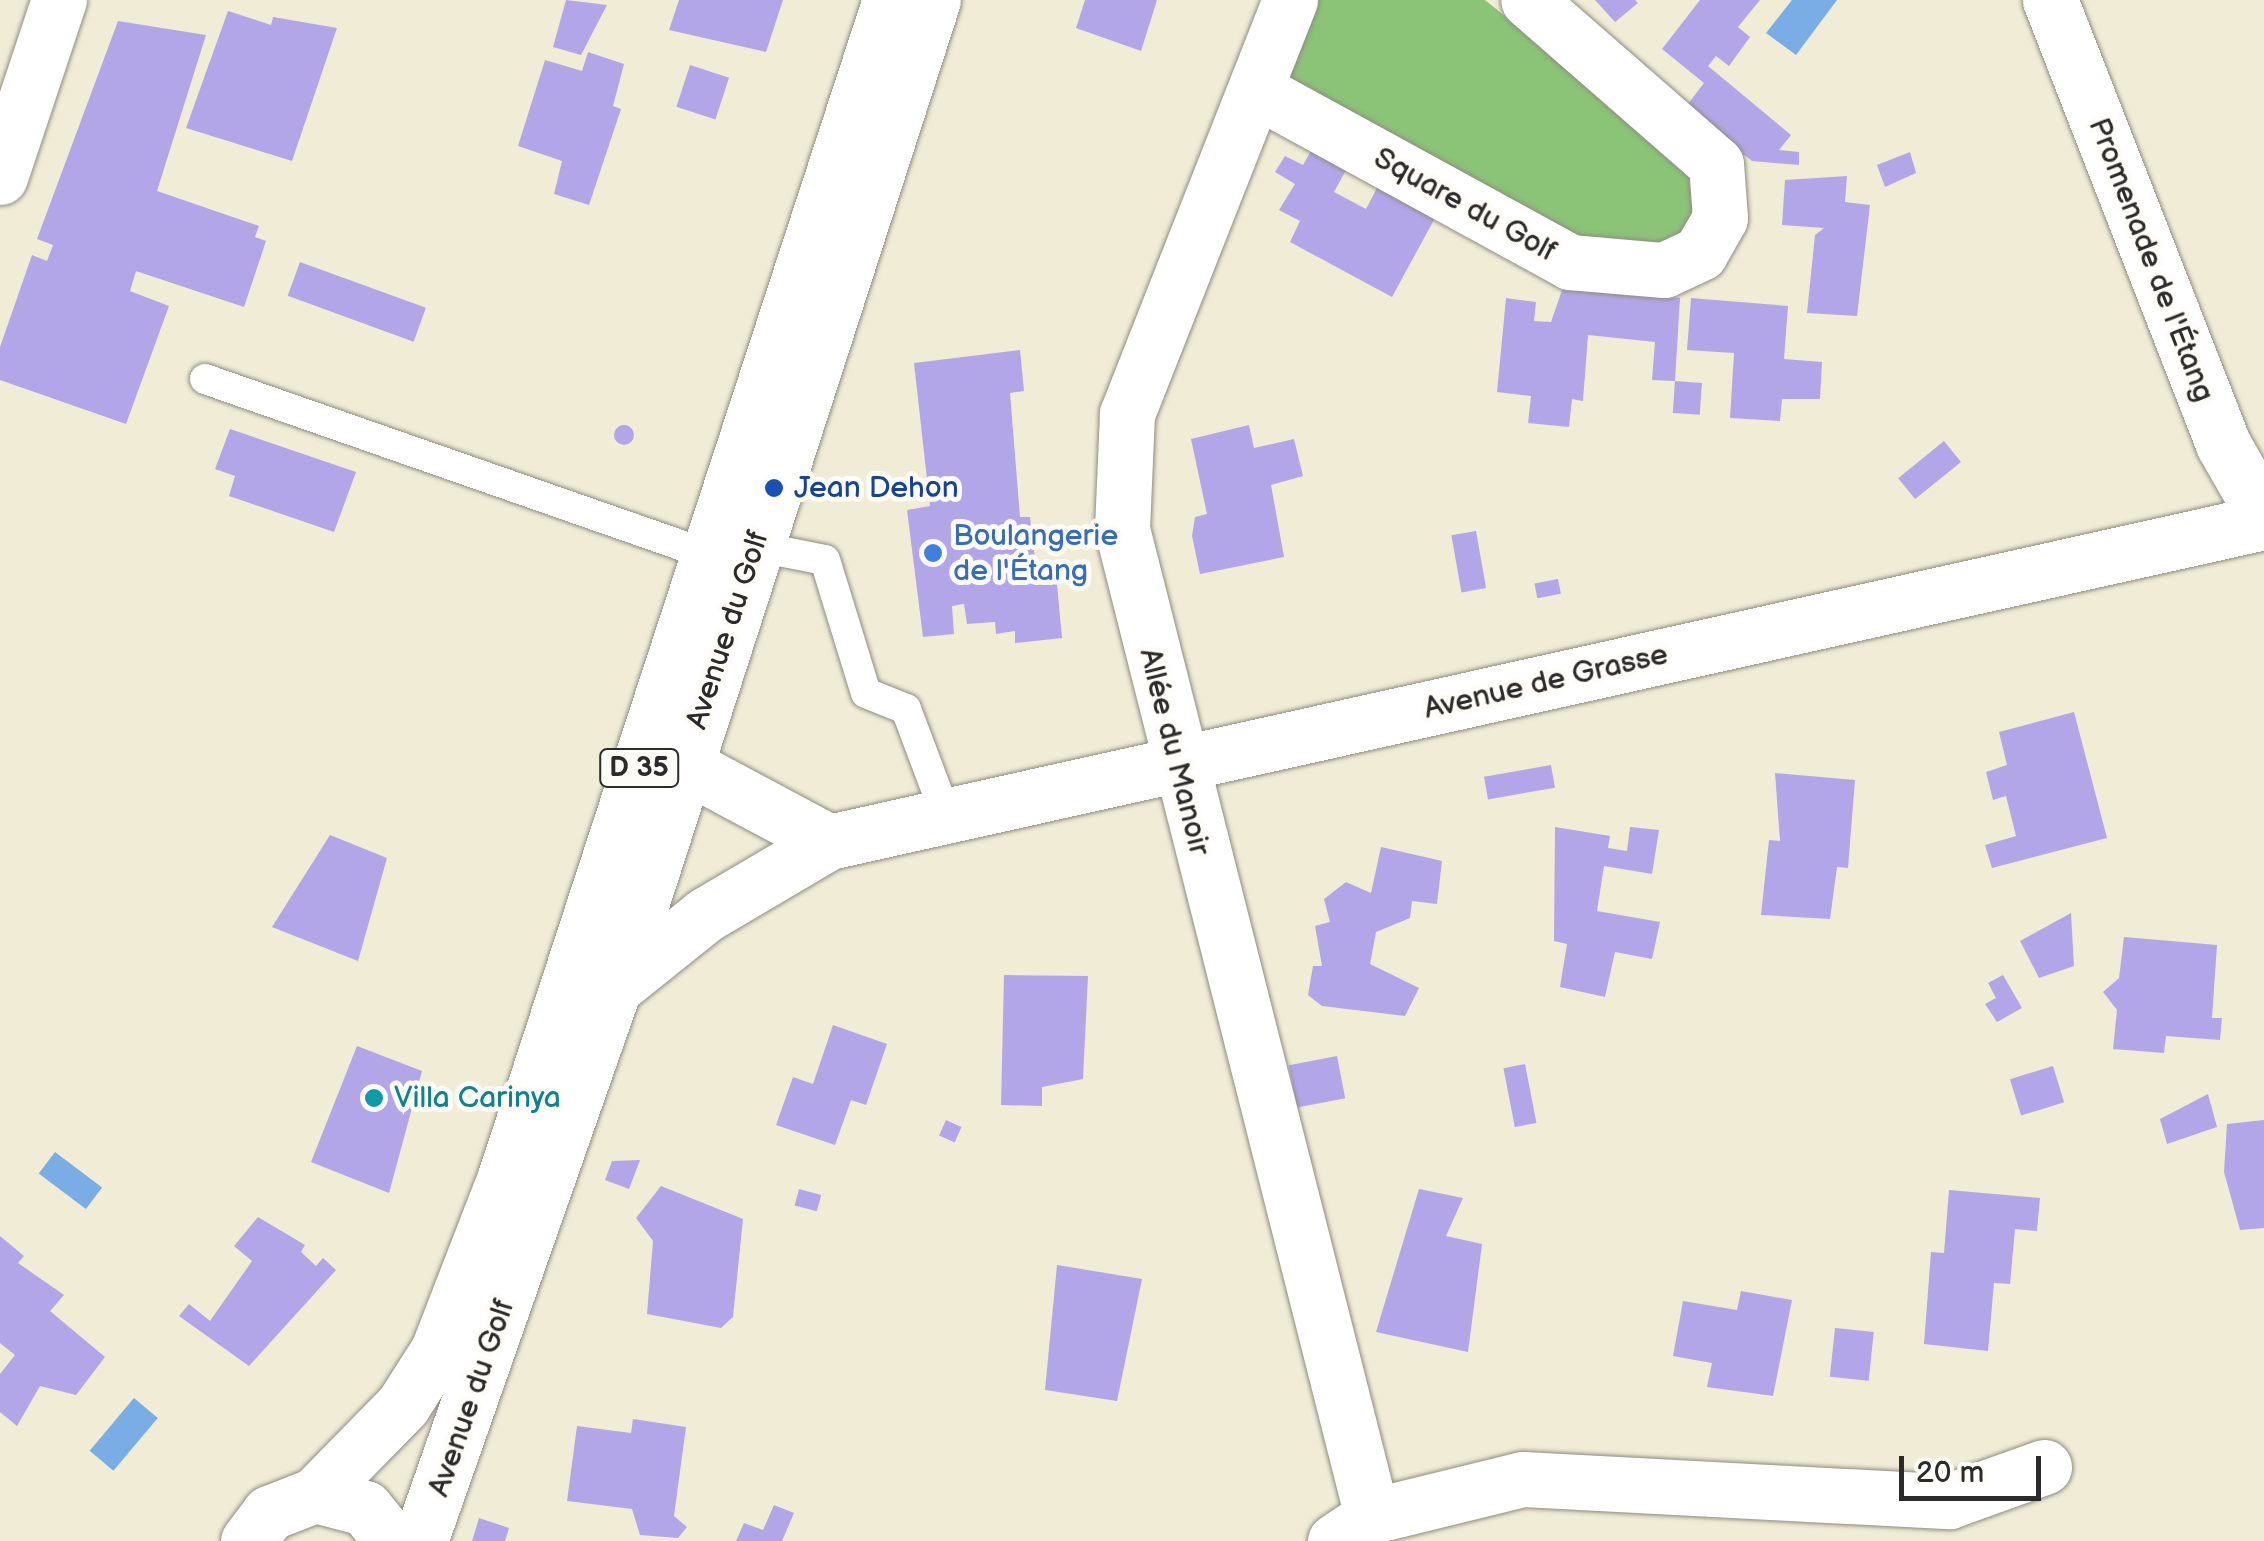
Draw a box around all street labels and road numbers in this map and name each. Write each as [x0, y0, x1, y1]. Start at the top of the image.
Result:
street label: Promenade de l'Étang [2080, 113, 2222, 407]
street label: Square du Golf [1368, 140, 1562, 270]
street label: Avenue du Golf [679, 526, 777, 734]
street label: Avenue de Grasse [1421, 636, 1671, 728]
street label: Allée du Manoir [1131, 645, 1217, 859]
road number: D 35 [599, 745, 679, 791]
street label: Avenue du Golf [421, 1295, 523, 1501]

